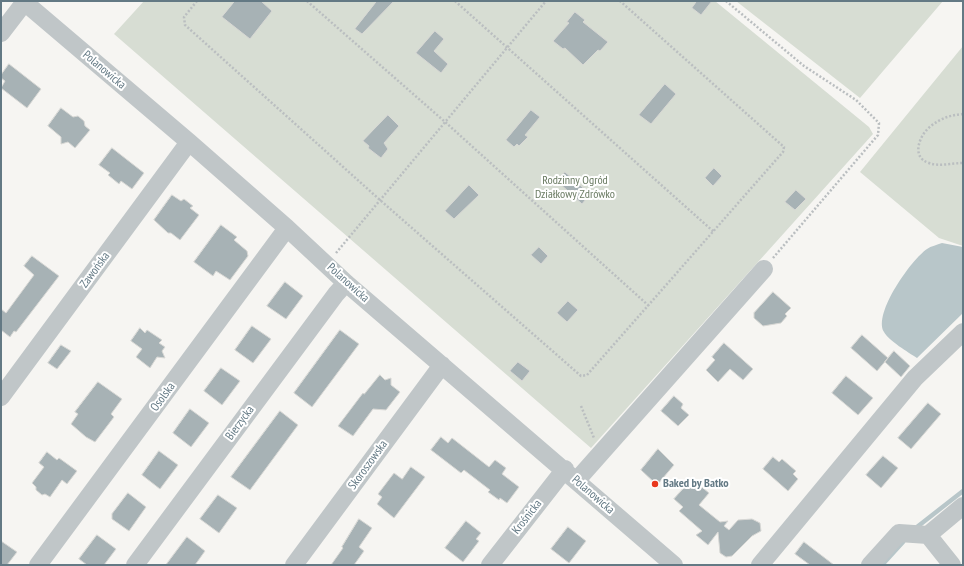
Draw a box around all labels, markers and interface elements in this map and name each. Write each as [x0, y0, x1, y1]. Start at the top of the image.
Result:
street label: Polanowicka [80, 48, 128, 92]
park label: Rodzinny Ogród Działkowy Zdrówko [535, 174, 615, 202]
street label: Zawońska [77, 249, 113, 291]
street label: Polanowicka [324, 260, 372, 306]
street label: Osolska [148, 380, 178, 414]
street label: Bierzycka [223, 403, 257, 443]
street label: Skoroszowska [345, 438, 391, 492]
street label: Polanowicka [569, 473, 617, 517]
place label: Baked by Batko [663, 477, 729, 491]
marker: Baked by Batko [650, 479, 660, 489]
street label: Krośnicka [509, 497, 545, 537]

